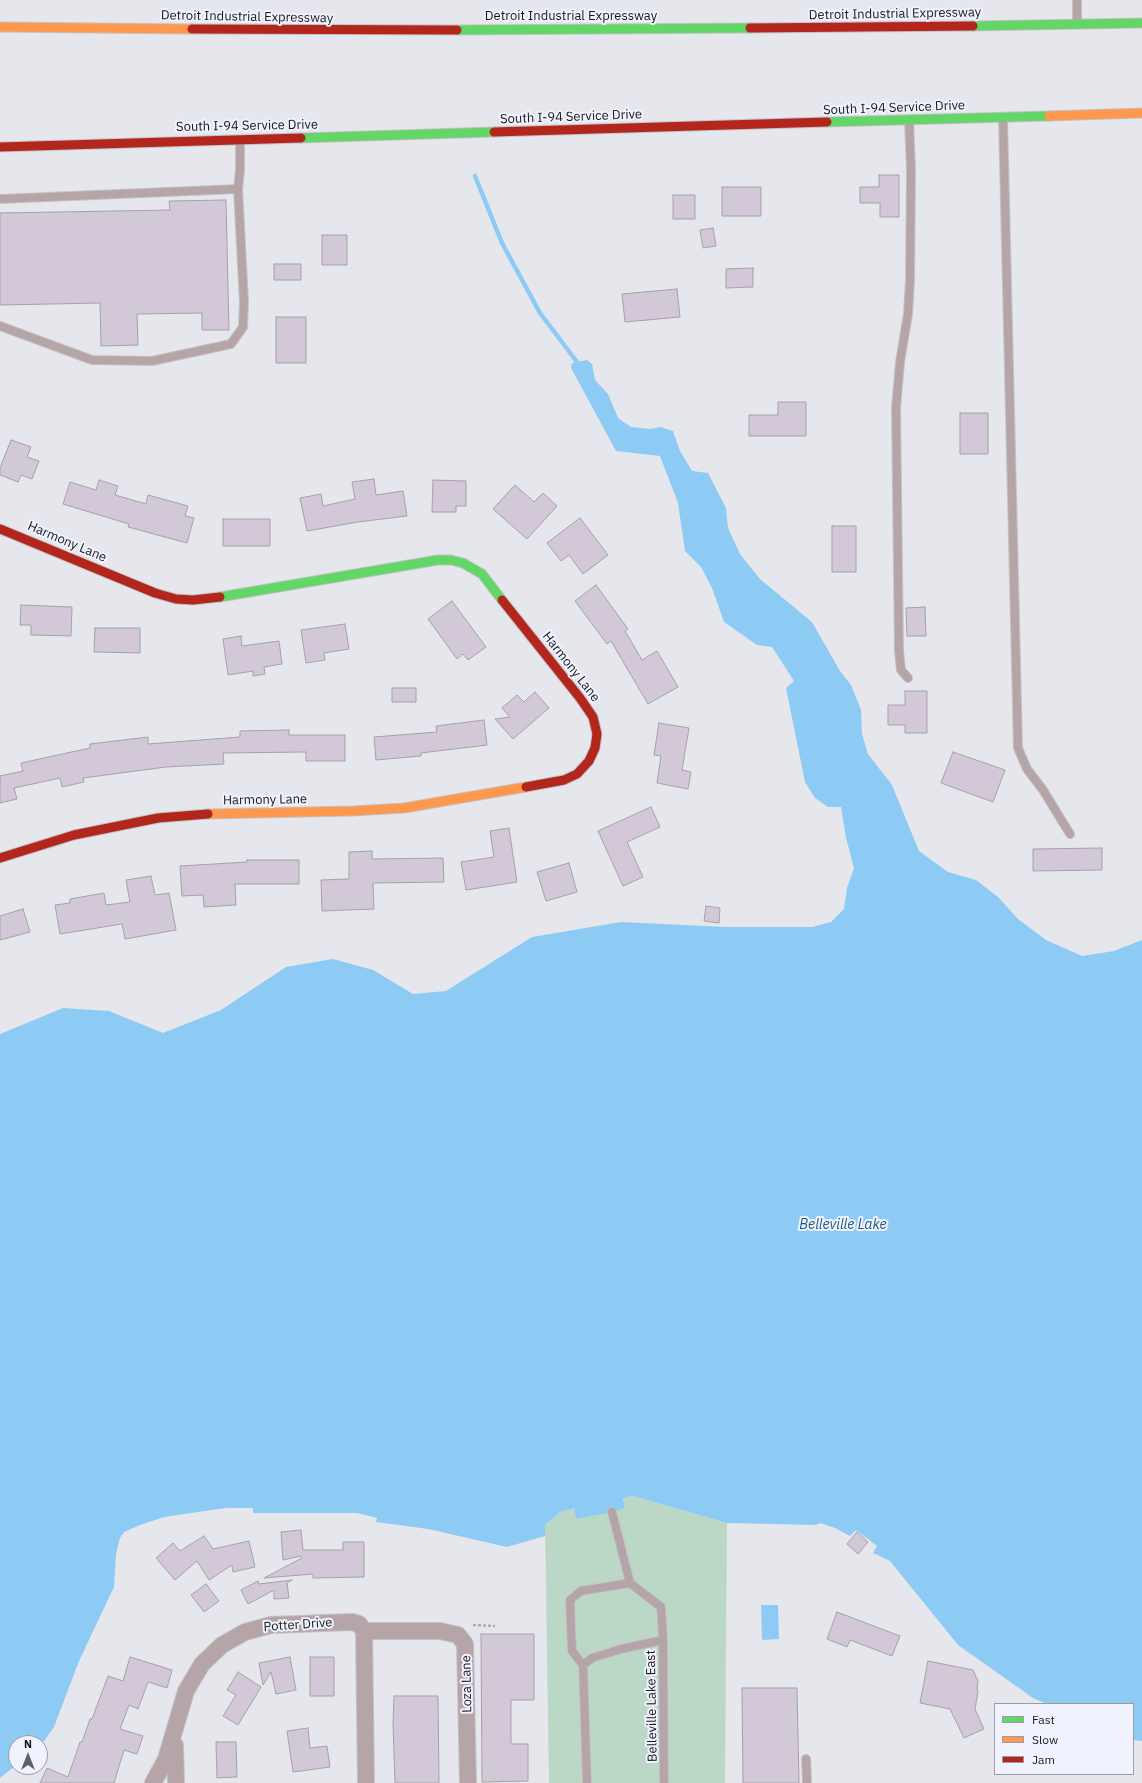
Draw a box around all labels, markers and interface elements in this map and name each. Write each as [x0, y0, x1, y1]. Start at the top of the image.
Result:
street label: Detroit Industrial Expressway [809, 5, 981, 23]
street label: Detroit Industrial Expressway [161, 8, 333, 26]
street label: Detroit Industrial Expressway [485, 8, 657, 24]
street label: South I-94 Service Drive [823, 98, 965, 118]
street label: South I-94 Service Drive [500, 107, 642, 127]
street label: South I-94 Service Drive [176, 117, 318, 135]
street label: Harmony Lane [25, 518, 109, 566]
street label: Harmony Lane [539, 629, 603, 705]
street label: Harmony Lane [223, 791, 307, 809]
water label: Belleville Lake [799, 1217, 887, 1233]
street label: Potter Drive [263, 1615, 333, 1635]
street label: Belleville Lake East [643, 1650, 661, 1762]
street label: Loza Lane [459, 1655, 475, 1713]
legend [994, 1703, 1134, 1775]
text: Fast [1032, 1712, 1055, 1727]
text: Slow [1032, 1732, 1058, 1747]
north arrow [8, 1735, 48, 1775]
text: N [24, 1737, 32, 1751]
text: Jam [1032, 1752, 1055, 1767]

